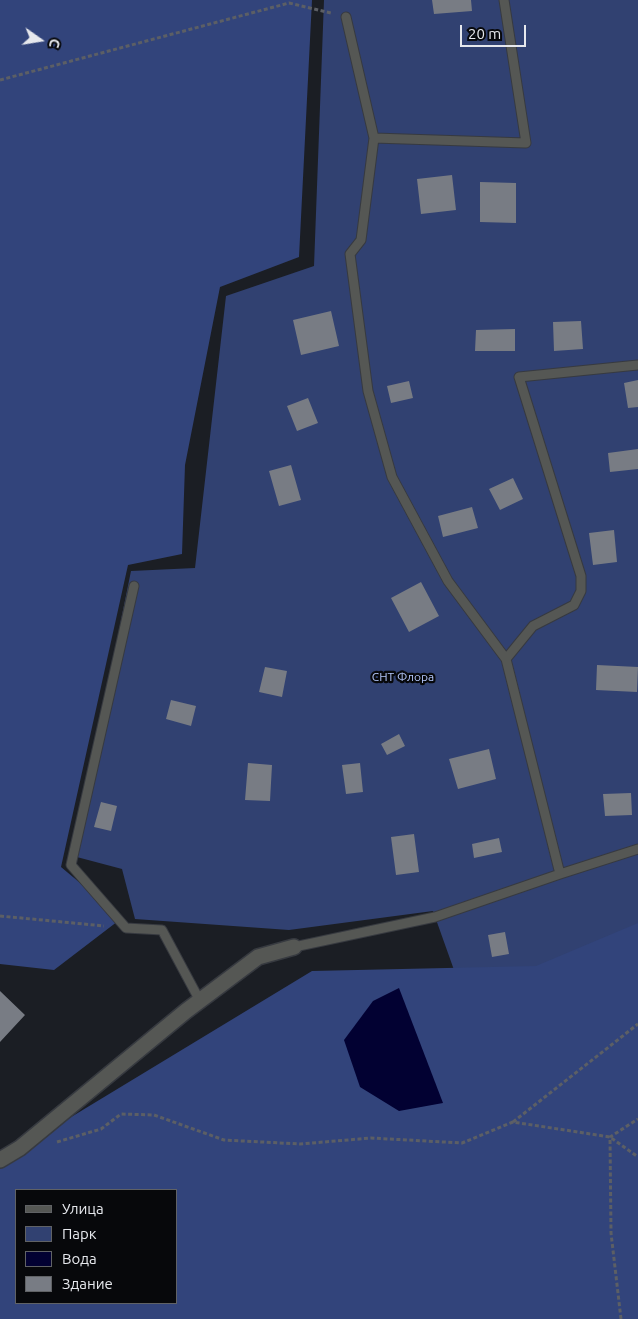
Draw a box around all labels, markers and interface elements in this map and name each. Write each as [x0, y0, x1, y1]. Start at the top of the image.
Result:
north arrow [15, 15, 65, 65]
scale bar [463, 15, 529, 47]
text: 20 m [468, 25, 501, 42]
text: С [46, 37, 63, 50]
park label: СНТ Флора [372, 670, 434, 684]
legend [15, 1189, 178, 1304]
text: Улица [62, 1200, 104, 1217]
text: Парк [62, 1225, 97, 1242]
text: Вода [62, 1250, 97, 1267]
text: Здание [62, 1275, 113, 1292]

